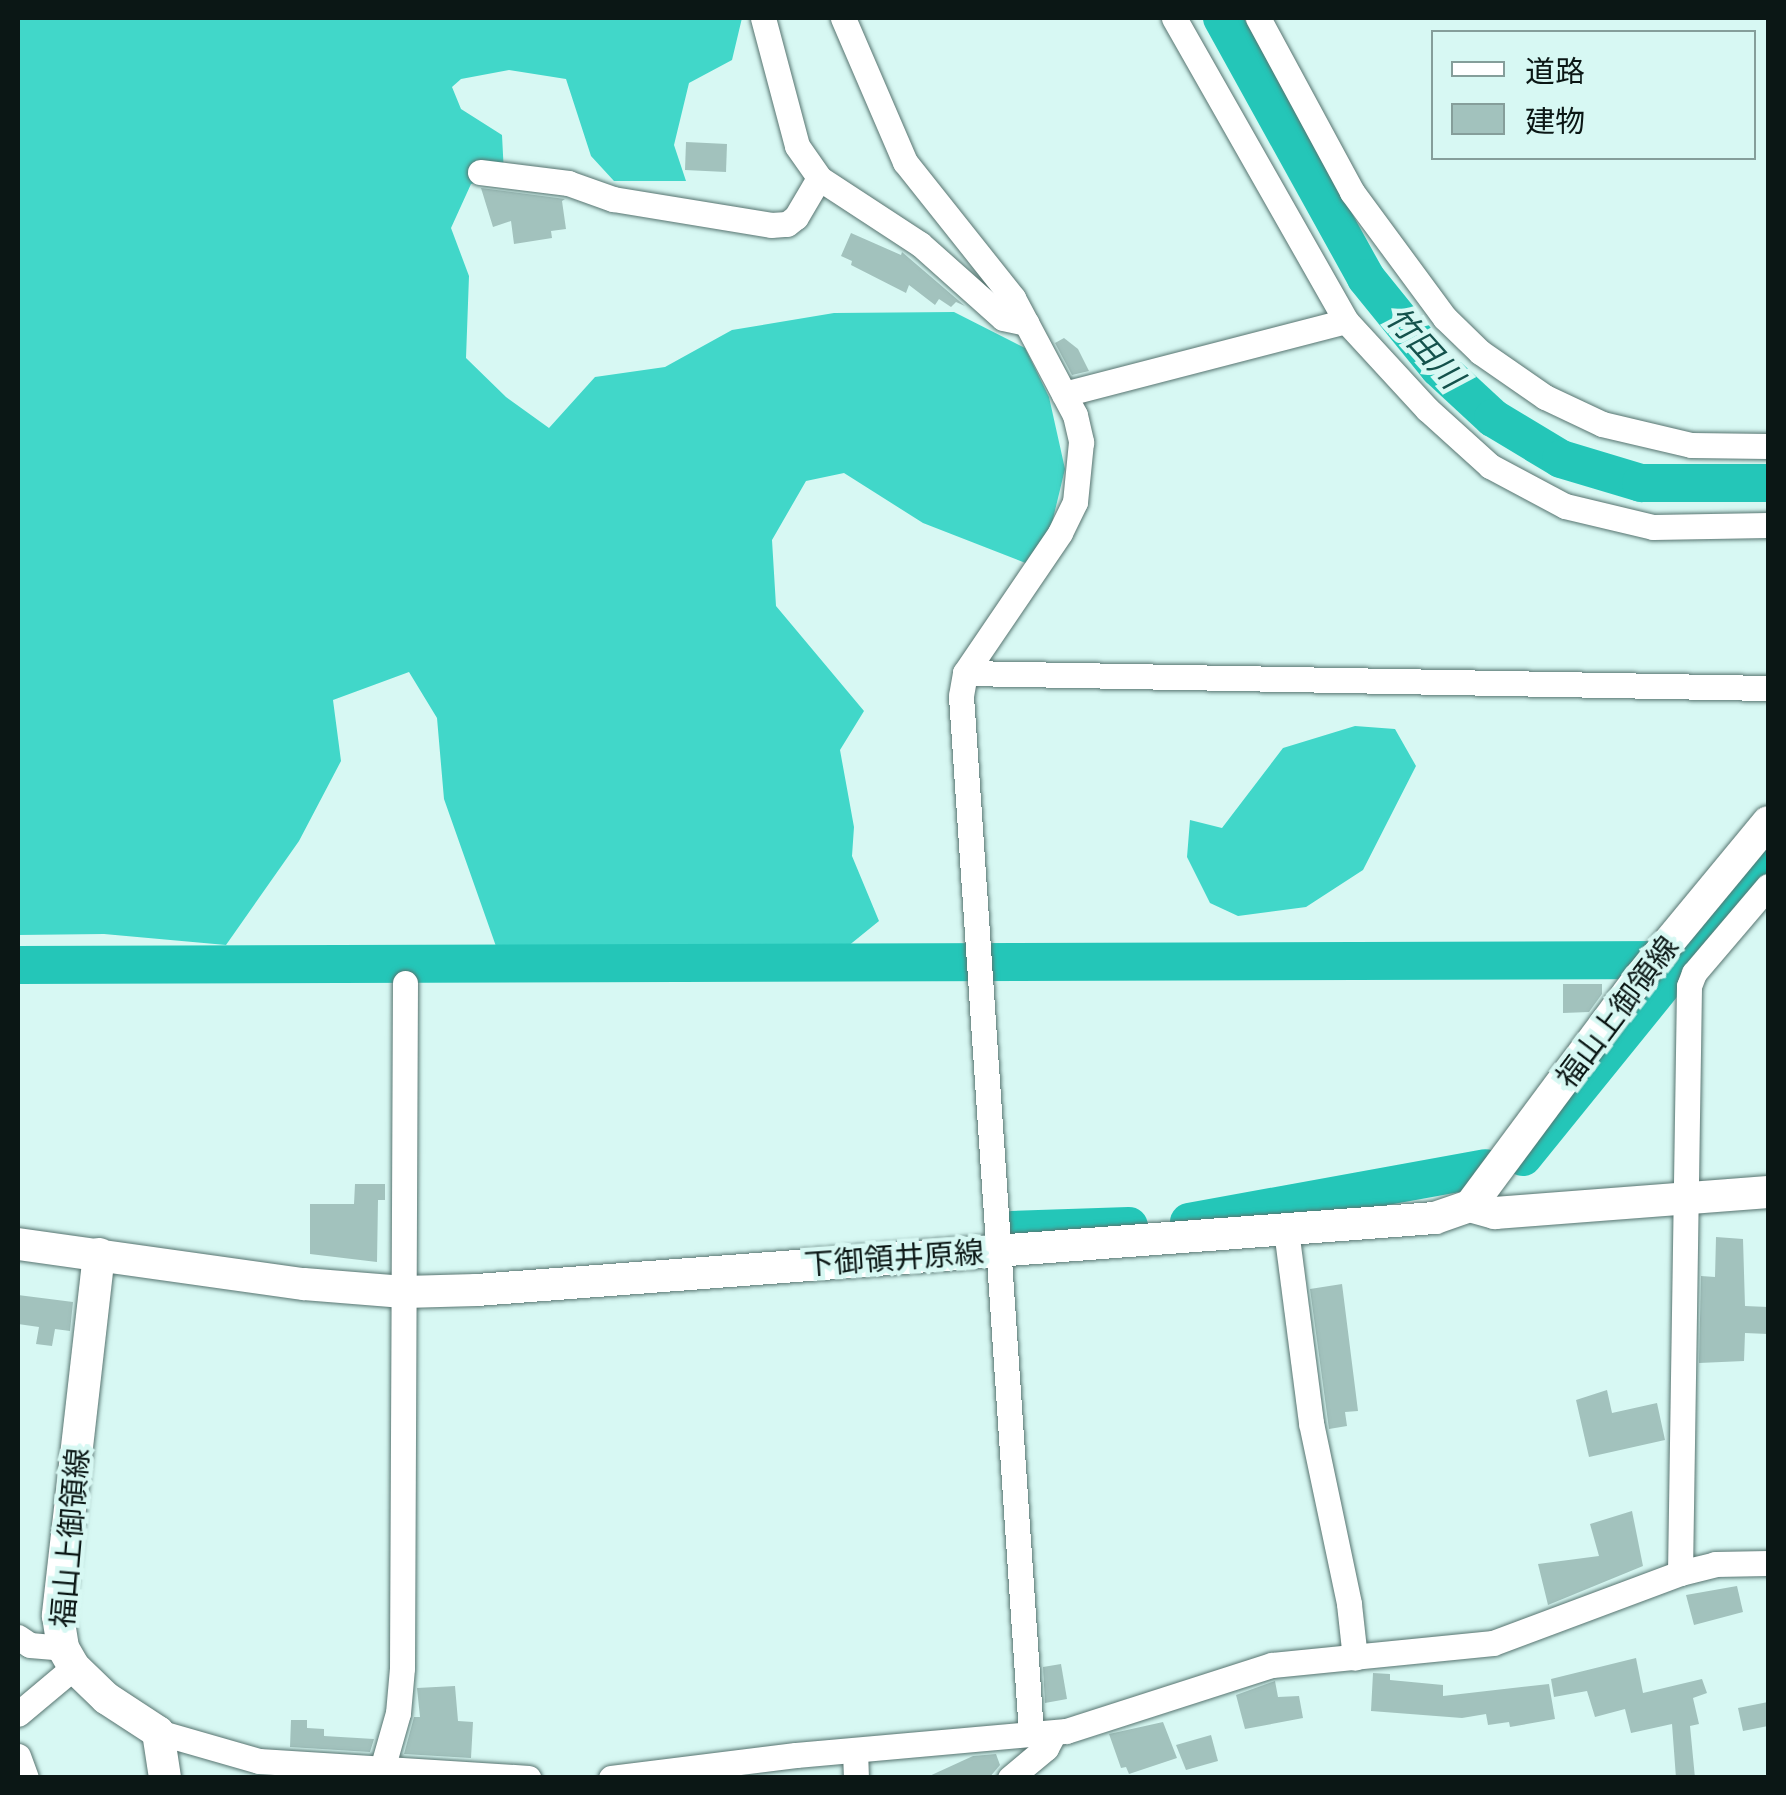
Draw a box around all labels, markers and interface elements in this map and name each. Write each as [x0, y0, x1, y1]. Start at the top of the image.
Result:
legend [1431, 30, 1756, 160]
text: 道路 [1525, 52, 1585, 90]
text: 建物 [1525, 102, 1585, 140]
water label: 竹田川 [1379, 298, 1471, 396]
street label: 福山上御領線 [1548, 929, 1686, 1095]
street label: 下御領井原線 [803, 1234, 985, 1282]
street label: 福山上御領線 [44, 1447, 96, 1629]

